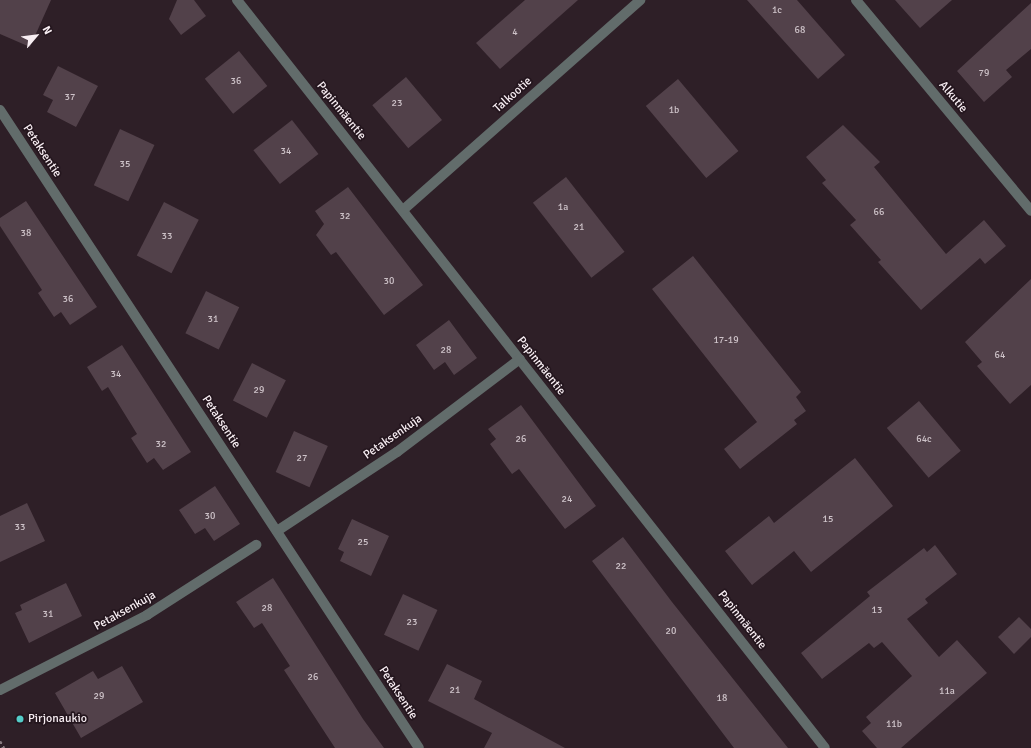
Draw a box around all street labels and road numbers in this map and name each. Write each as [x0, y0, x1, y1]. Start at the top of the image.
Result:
street label: Talkootie [491, 74, 535, 116]
street label: Alkutie [936, 78, 970, 116]
street label: Papinmäentie [313, 79, 369, 143]
street label: Petaksentie [20, 122, 64, 180]
street label: Papinmäentie [514, 334, 568, 398]
street label: Petaksentie [199, 393, 243, 451]
street label: Petaksenkuja [361, 412, 425, 462]
street label: Petaksenkuja [92, 588, 158, 634]
street label: Papinmäentie [715, 588, 769, 652]
street label: Petaksentie [376, 664, 420, 722]

